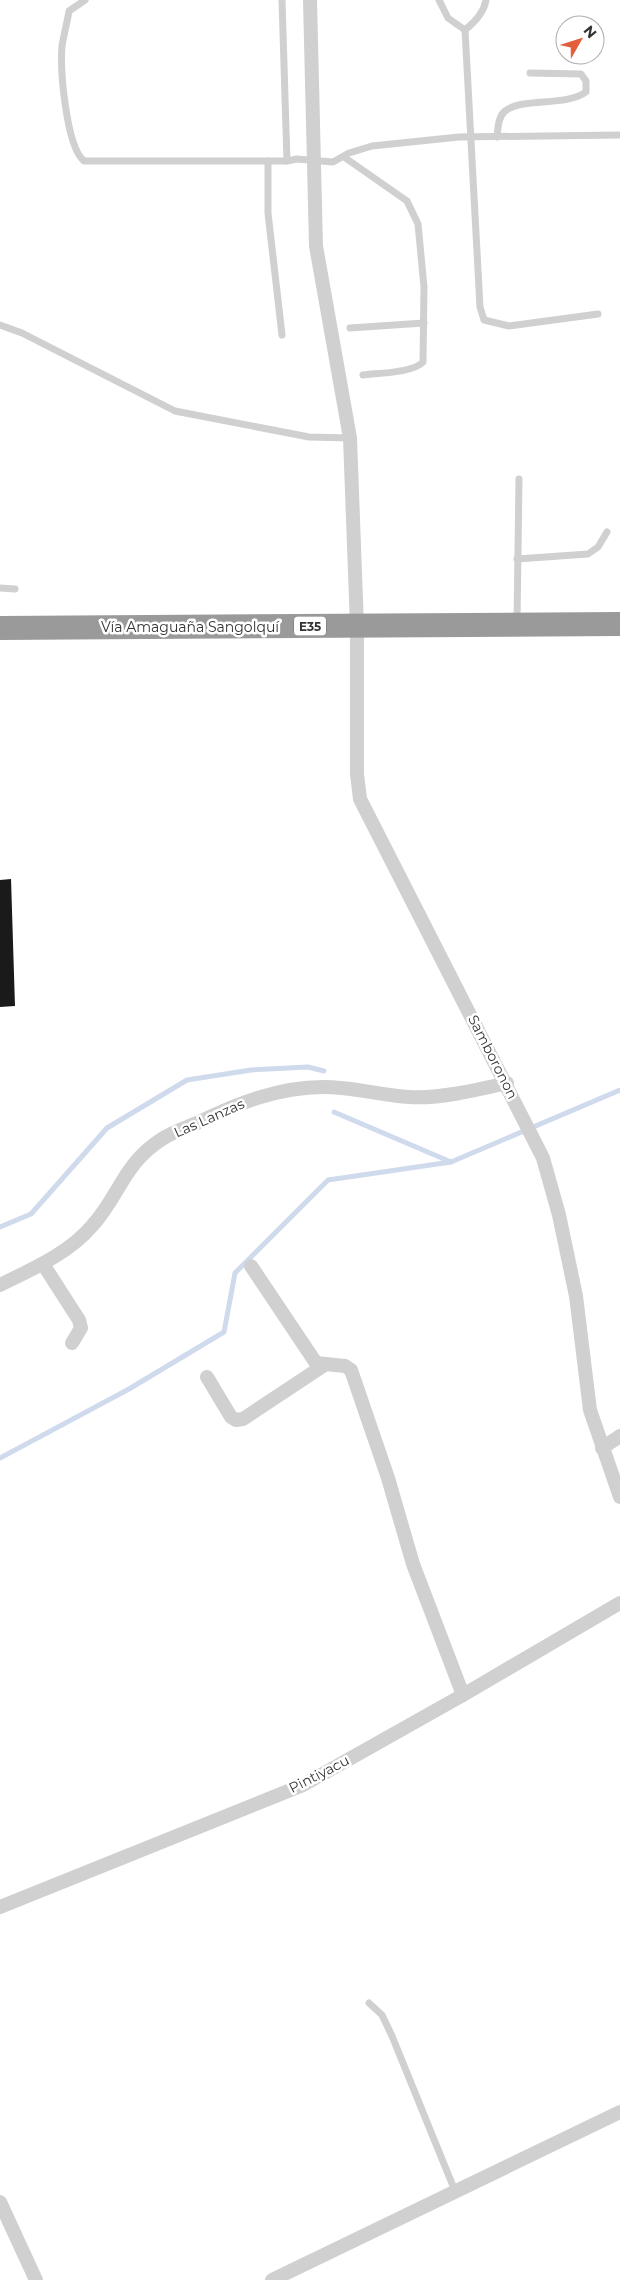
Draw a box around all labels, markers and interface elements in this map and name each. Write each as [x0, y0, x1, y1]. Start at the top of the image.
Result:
north arrow [555, 15, 605, 65]
text: N [580, 22, 601, 42]
road number: E35 [294, 616, 326, 636]
street label: Vía Amaguaña Sangolquí [101, 618, 280, 636]
street label: Samboronon [464, 1012, 522, 1102]
street label: Las Lanzas [171, 1094, 247, 1142]
street label: Pintiyacu [286, 1751, 352, 1797]

